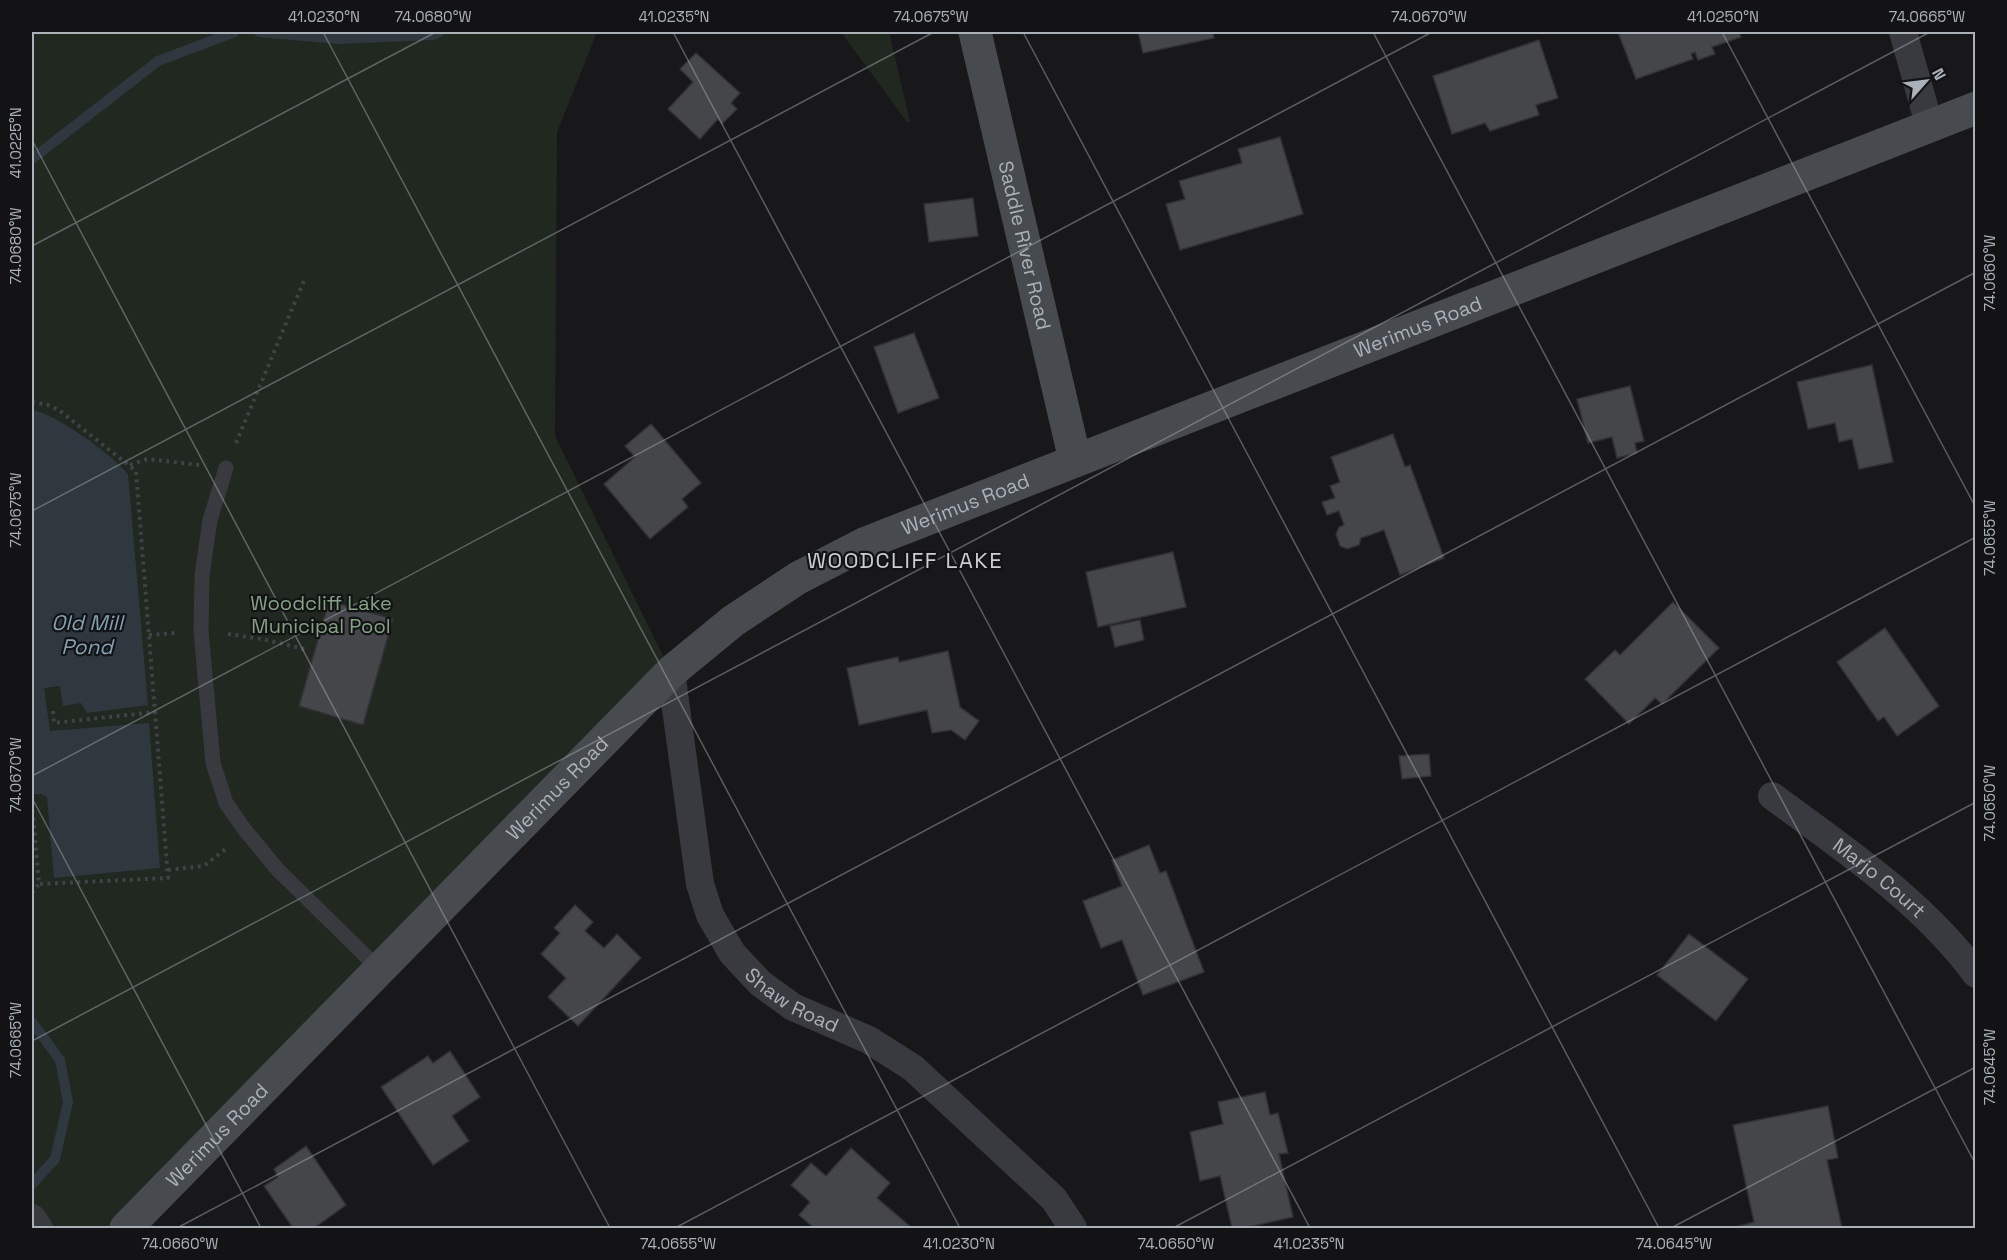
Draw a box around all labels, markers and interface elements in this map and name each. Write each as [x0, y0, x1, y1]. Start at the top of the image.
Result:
text: 41.0230°N [288, 7, 360, 26]
text: 74.0680°W [394, 7, 472, 26]
text: 41.0235°N [638, 7, 710, 26]
text: 74.0675°W [893, 7, 969, 26]
text: 74.0670°W [1391, 7, 1467, 26]
text: 41.0250°N [1687, 7, 1759, 26]
text: 74.0665°W [1889, 7, 1965, 26]
north arrow [1896, 51, 1956, 111]
text: N [1927, 65, 1951, 84]
text: 41.0225°N [6, 107, 25, 179]
street label: Saddle River Road [993, 158, 1057, 332]
text: 74.0680°W [6, 207, 25, 285]
text: 74.0660°W [1980, 235, 1999, 311]
street label: Werimus Road [1350, 290, 1486, 364]
street label: Werimus Road [897, 467, 1033, 541]
text: 74.0675°W [6, 472, 25, 548]
text: 74.0655°W [1980, 500, 1999, 576]
district label: WOODCLIFF LAKE [807, 546, 1003, 574]
park label: Woodcliff Lake Municipal Pool [250, 590, 392, 639]
water label: Old Mill Pond [51, 609, 126, 660]
street label: Werimus Road [500, 731, 614, 846]
text: 74.0670°W [6, 737, 25, 813]
text: 74.0650°W [1980, 765, 1999, 841]
street label: Marjo Court [1828, 832, 1931, 924]
street label: Shaw Road [739, 962, 843, 1038]
text: 74.0665°W [6, 1002, 25, 1078]
text: 74.0645°W [1980, 1029, 1999, 1105]
street label: Werimus Road [160, 1078, 274, 1193]
text: 74.0660°W [142, 1234, 218, 1253]
text: 74.0655°W [640, 1234, 716, 1253]
text: 41.0230°N [923, 1234, 995, 1253]
text: 74.0650°W [1138, 1234, 1214, 1253]
text: 41.0235°N [1273, 1234, 1345, 1253]
text: 74.0645°W [1636, 1234, 1712, 1253]

